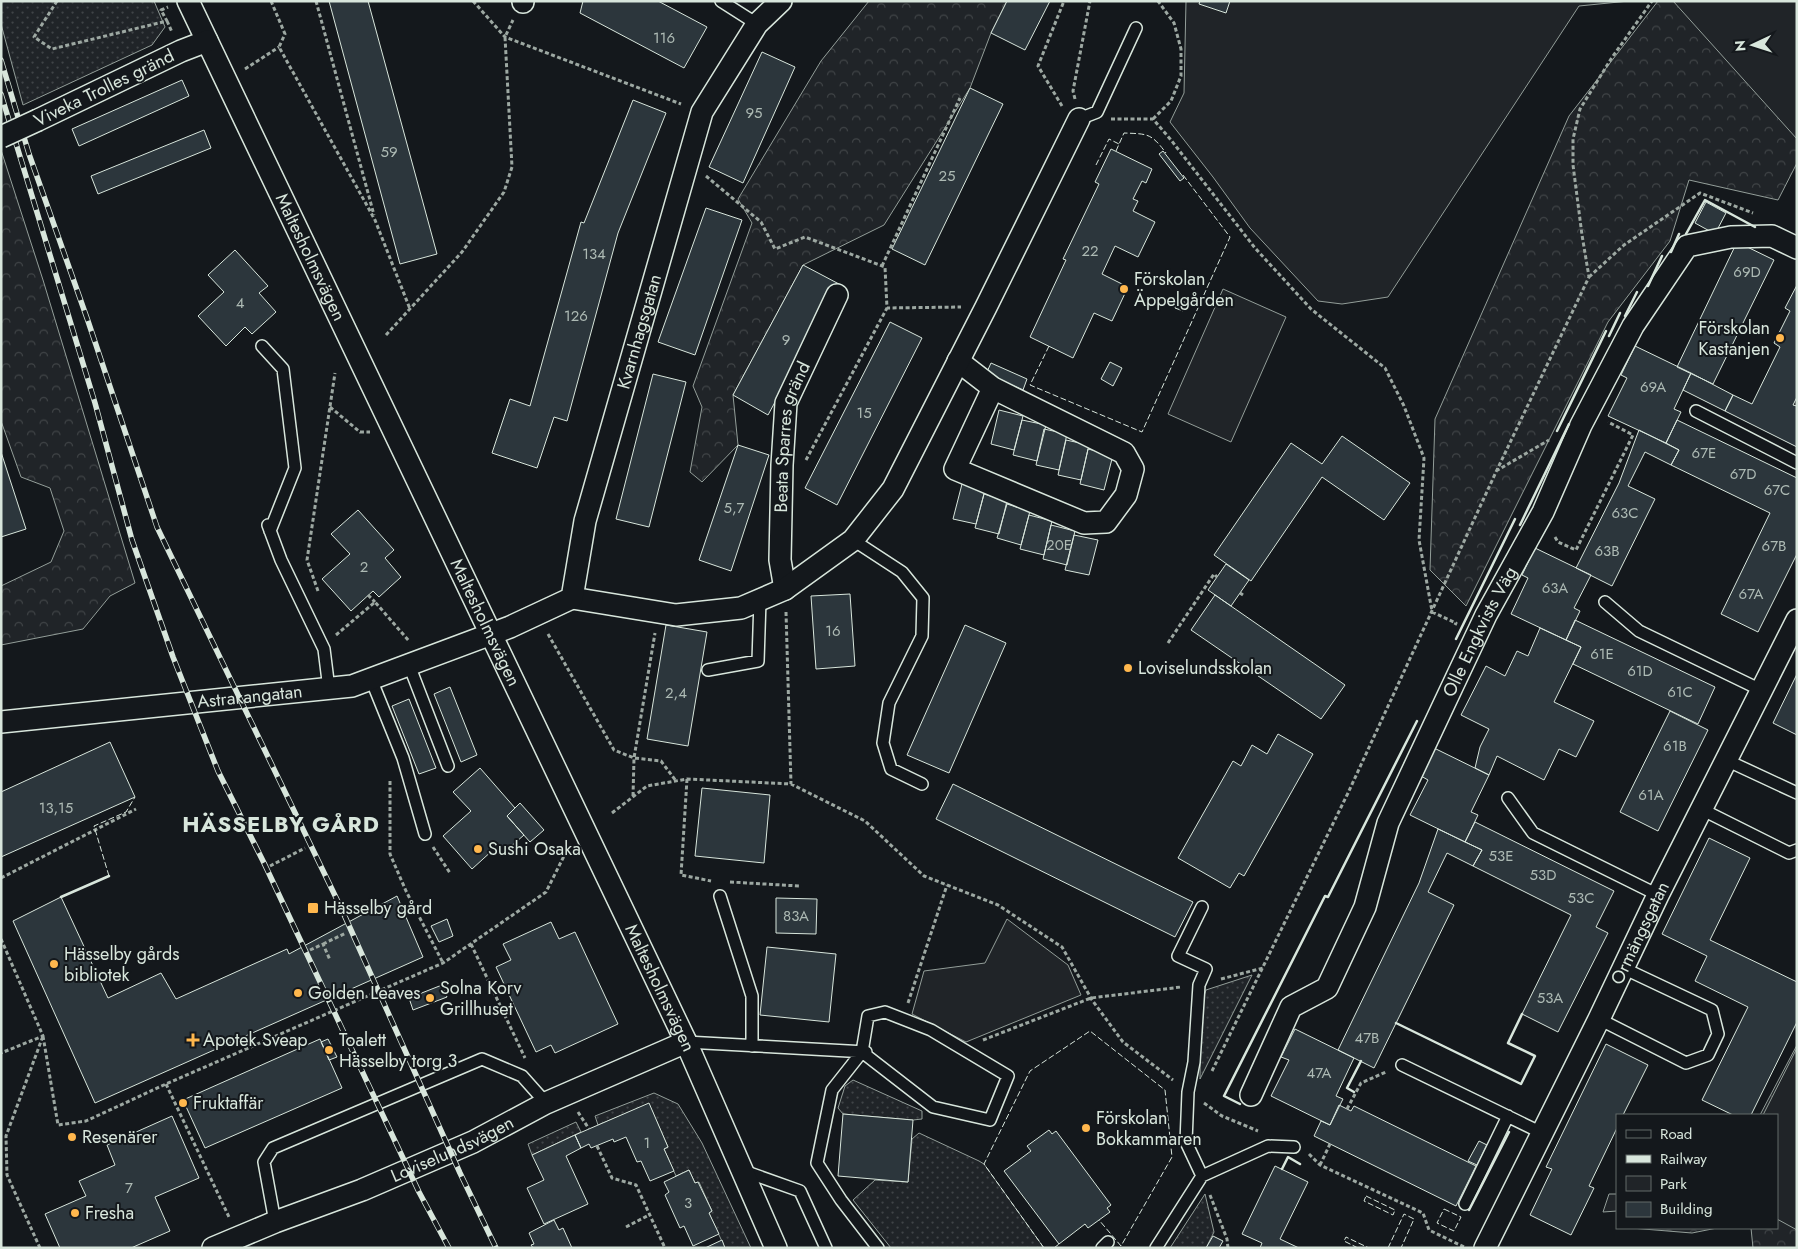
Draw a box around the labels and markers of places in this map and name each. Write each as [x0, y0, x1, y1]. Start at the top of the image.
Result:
place label: Förskolan Äppelgården [1134, 266, 1234, 313]
marker: Förskolan Äppelgården [1118, 283, 1130, 295]
place label: Förskolan Kastanjen [1698, 315, 1770, 362]
marker: Förskolan Kastanjen [1774, 332, 1786, 344]
place label: Loviselundsskolan [1138, 655, 1272, 681]
marker: Loviselundsskolan [1122, 662, 1134, 674]
place label: Sushi Osaka [488, 836, 581, 862]
marker: Sushi Osaka [472, 843, 484, 855]
place label: Hässelby gård [324, 895, 432, 921]
marker: Hässelby gård [306, 901, 320, 915]
place label: Hässelby gårds bibliotek [64, 941, 180, 988]
marker: Hässelby gårds bibliotek [48, 958, 60, 970]
place label: Solna Korv Grillhuset [440, 975, 522, 1022]
place label: Golden Leaves [308, 980, 420, 1006]
marker: Golden Leaves [292, 987, 304, 999]
marker: Solna Korv Grillhuset [424, 992, 436, 1004]
place label: Apotek Sveap [203, 1027, 308, 1053]
place label: Toalett Hässelby torg 3 [339, 1027, 458, 1074]
marker: Apotek Sveap [187, 1034, 199, 1046]
marker: Toalett Hässelby torg 3 [323, 1044, 335, 1056]
place label: Fruktaffär [193, 1090, 264, 1116]
marker: Fruktaffär [177, 1097, 189, 1109]
place label: Förskolan Bokkammaren [1096, 1105, 1202, 1152]
marker: Förskolan Bokkammaren [1080, 1122, 1092, 1134]
place label: Resenärer [82, 1124, 158, 1150]
marker: Resenärer [66, 1131, 78, 1143]
place label: Fresha [85, 1200, 134, 1226]
marker: Fresha [69, 1207, 81, 1219]

